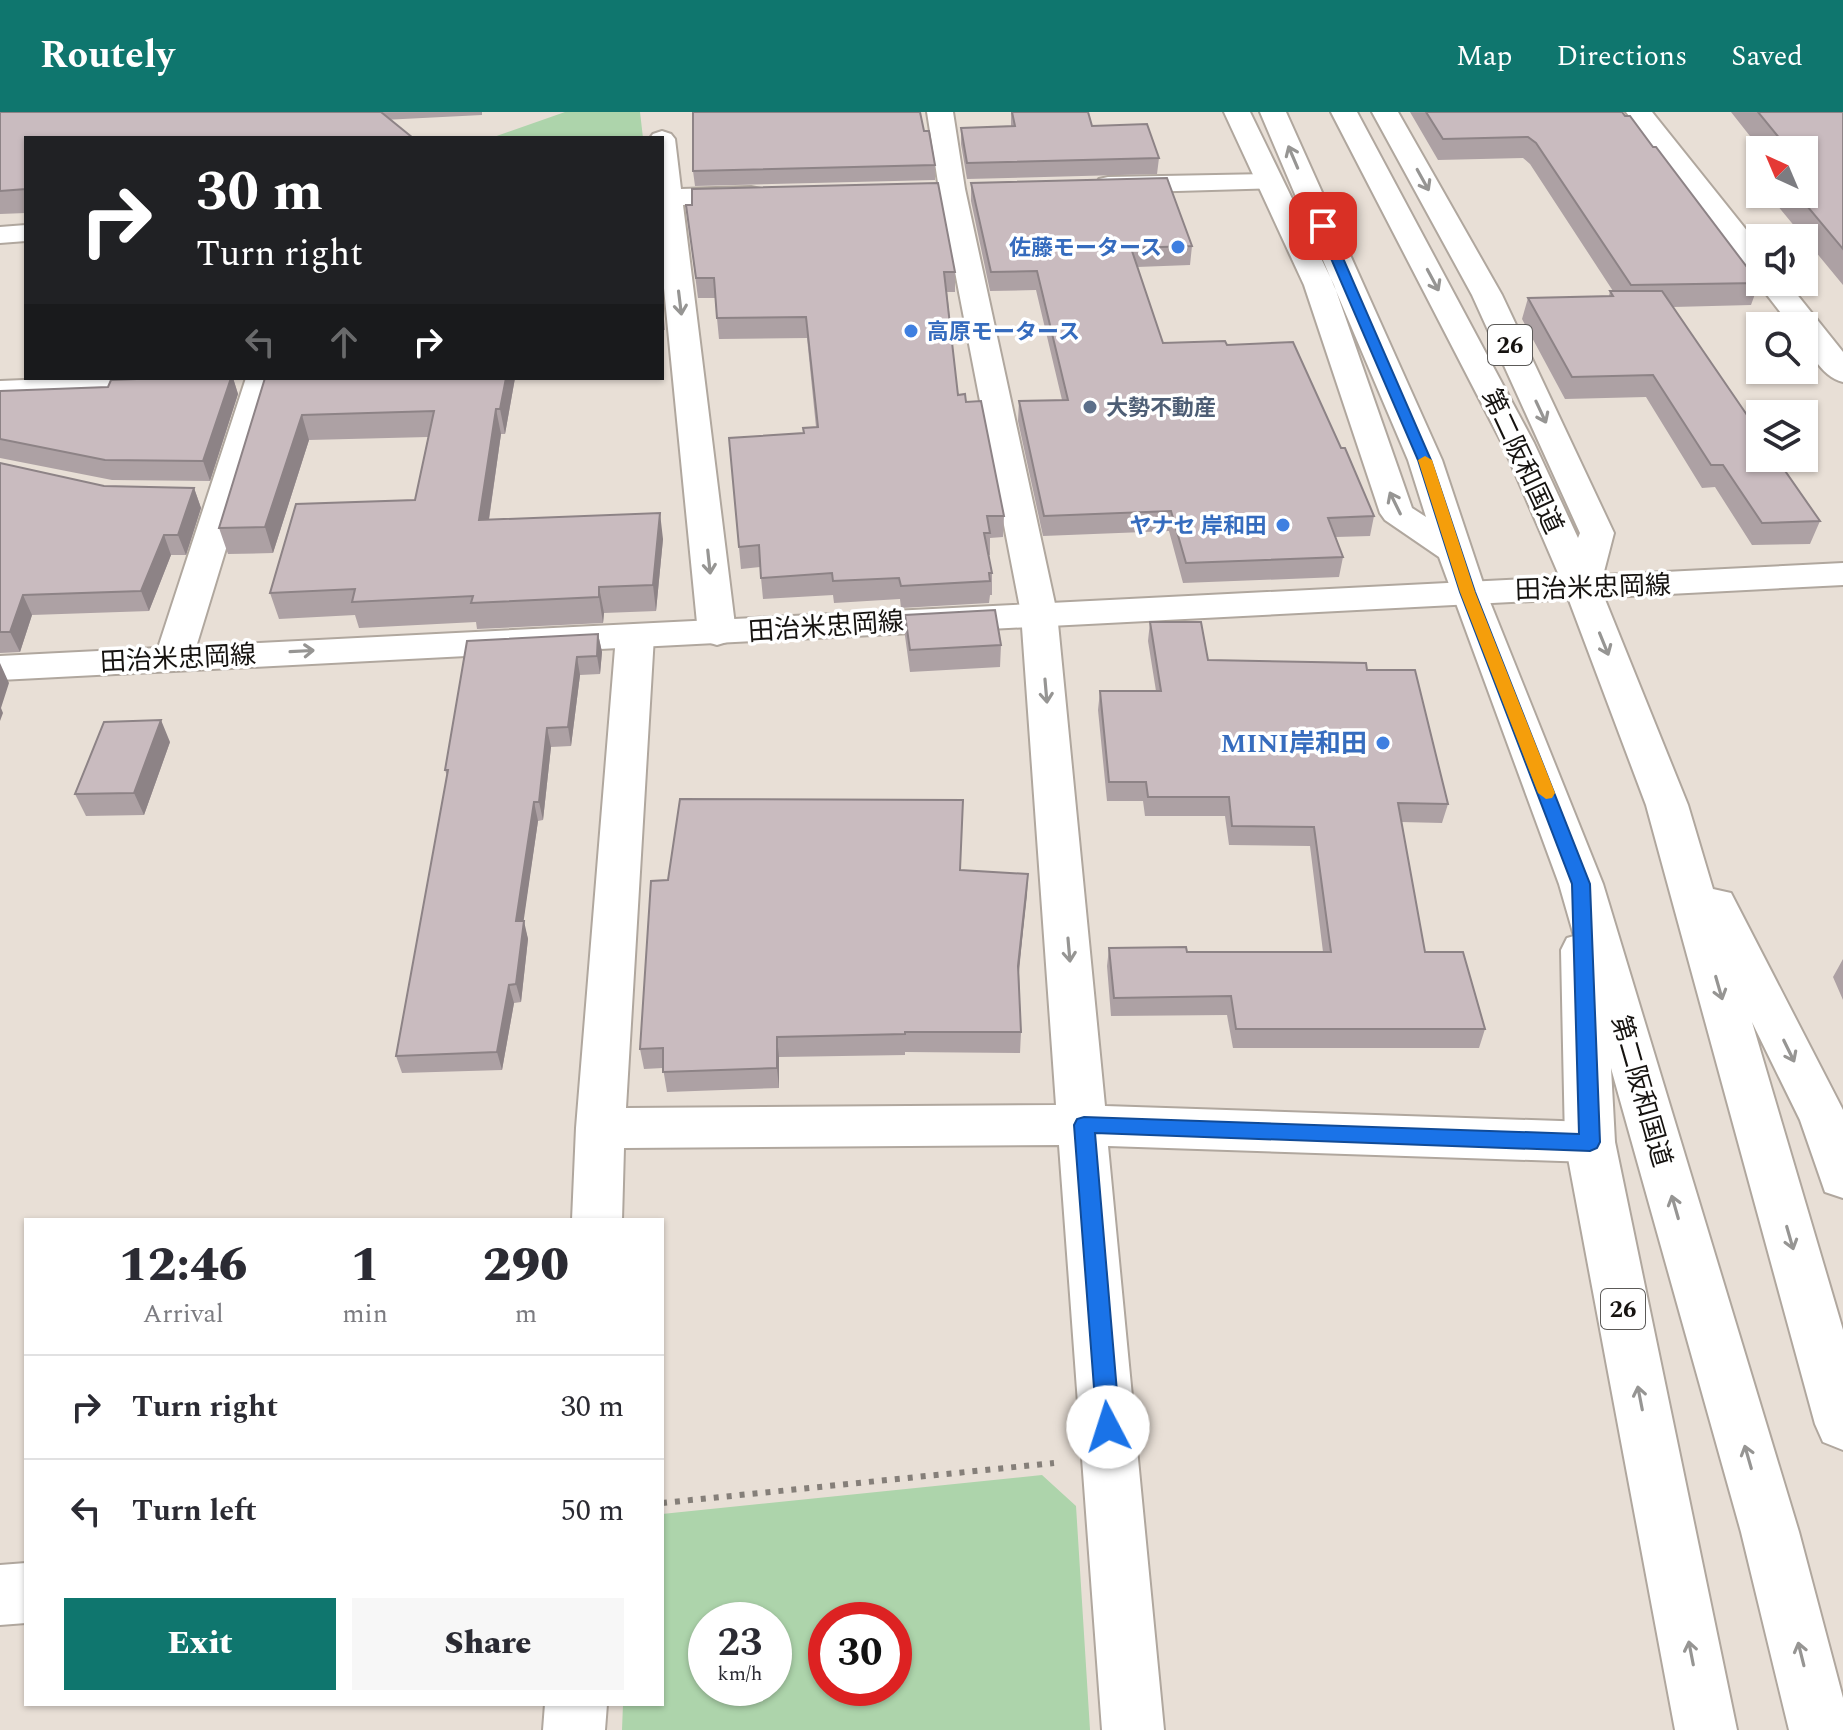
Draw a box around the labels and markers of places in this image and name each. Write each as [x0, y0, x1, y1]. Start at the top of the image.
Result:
pin [1289, 192, 1357, 260]
place label: 佐藤モータース [1009, 232, 1162, 265]
marker: 佐藤モータース [1169, 238, 1187, 256]
place label: 高原モータース [927, 316, 1080, 349]
marker: 高原モータース [902, 322, 920, 340]
place label: 大勢不動産 [1106, 392, 1216, 425]
marker: 大勢不動産 [1081, 398, 1099, 416]
place label: ヤナセ 岸和田 [1129, 510, 1267, 543]
marker: ヤナセ 岸和田 [1274, 516, 1292, 534]
place label: MINI岸和田 [1221, 724, 1367, 764]
marker: MINI岸和田 [1374, 734, 1392, 752]

